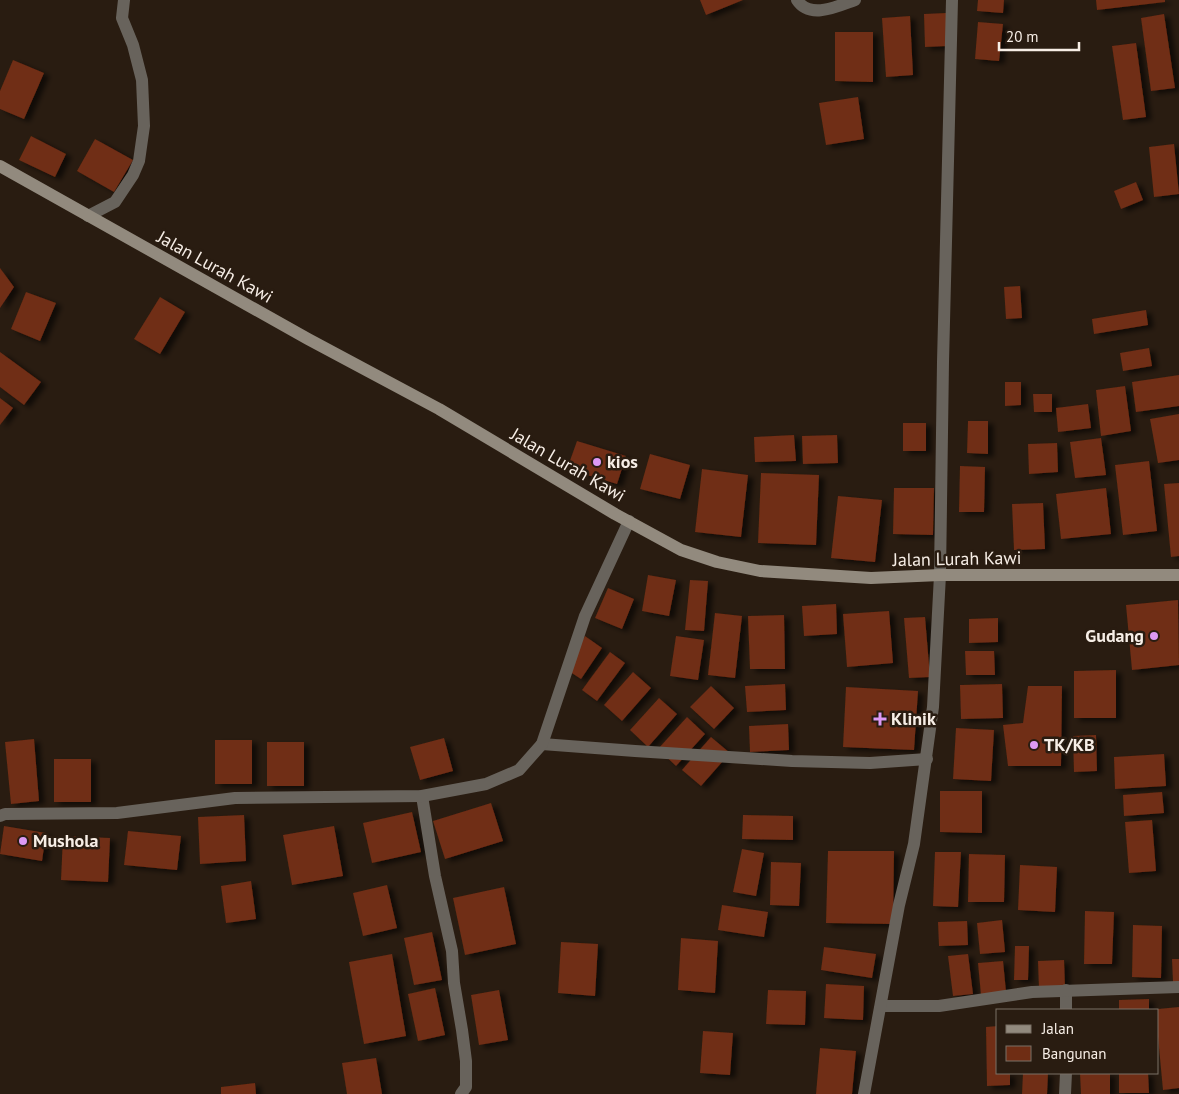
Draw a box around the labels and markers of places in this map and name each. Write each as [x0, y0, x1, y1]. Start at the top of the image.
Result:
place label: kios [607, 450, 638, 473]
marker: kios [591, 456, 603, 468]
place label: Gudang [1085, 624, 1144, 647]
marker: Gudang [1148, 630, 1160, 642]
place label: Klinik [891, 707, 936, 730]
marker: Klinik [873, 712, 887, 726]
place label: TK/KB [1044, 733, 1095, 756]
marker: TK/KB [1028, 739, 1040, 751]
place label: Mushola [33, 829, 98, 852]
marker: Mushola [17, 835, 29, 847]

